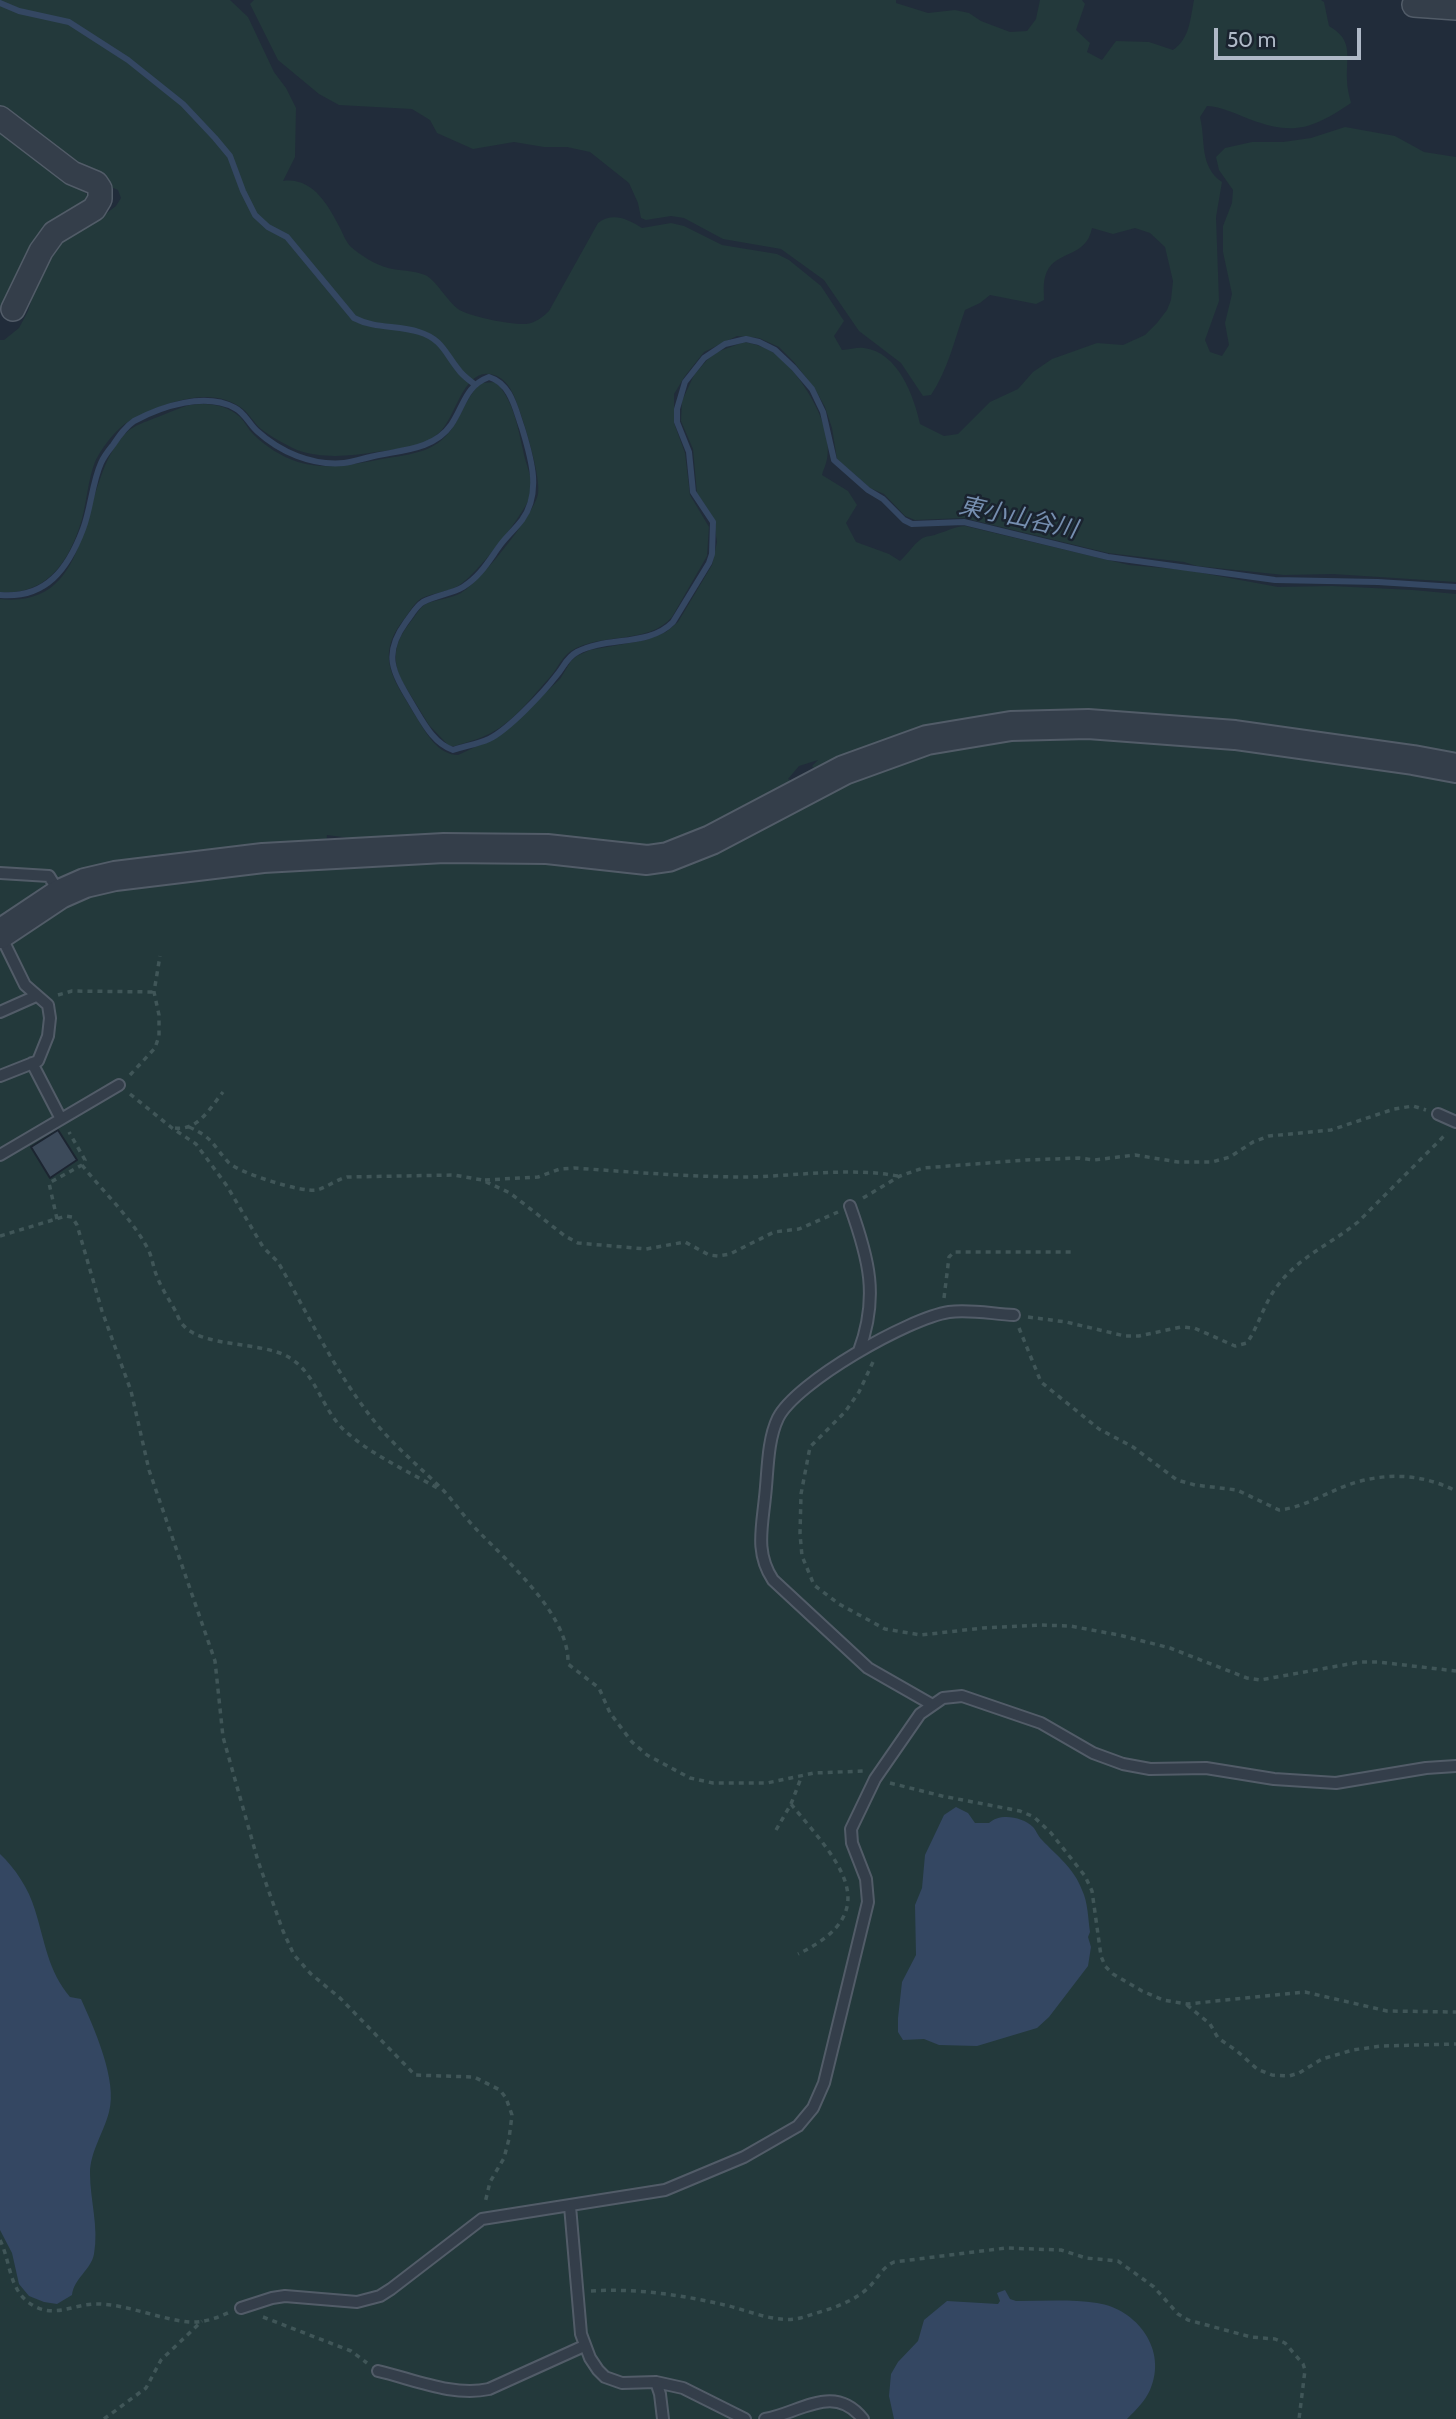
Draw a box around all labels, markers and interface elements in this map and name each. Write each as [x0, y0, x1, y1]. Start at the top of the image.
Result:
scale bar [1218, 14, 1365, 58]
text: 50 m [1227, 27, 1276, 52]
water label: 東小山谷川 [956, 491, 1080, 545]

